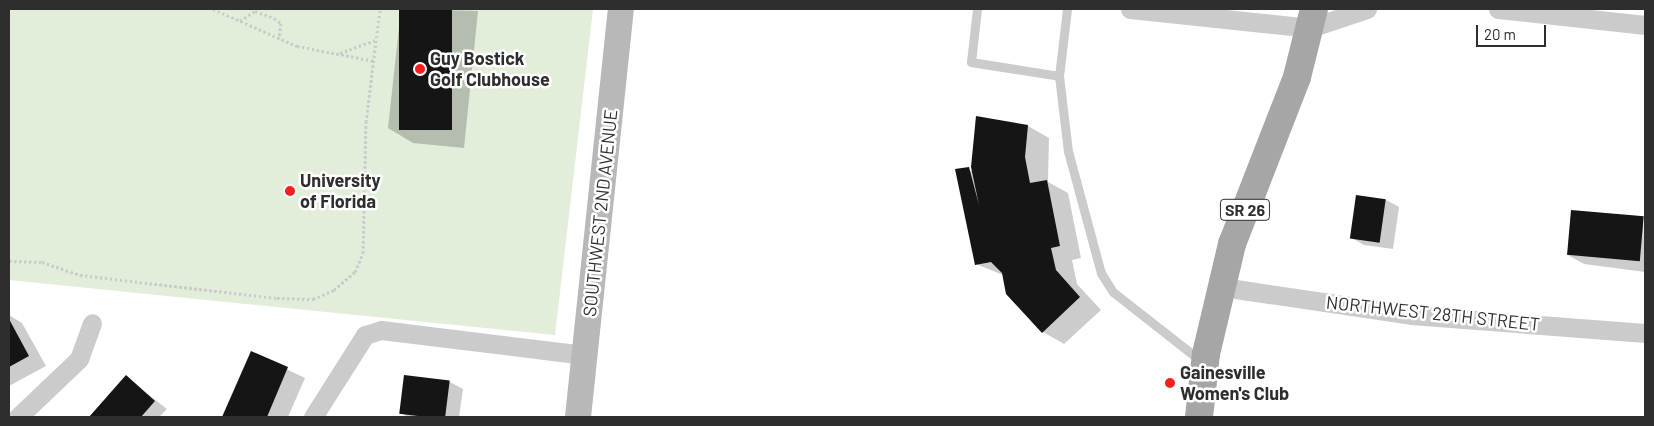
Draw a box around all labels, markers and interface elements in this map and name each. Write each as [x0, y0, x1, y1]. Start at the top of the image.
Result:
scale bar [1479, 15, 1549, 47]
text: 20 m [1484, 25, 1516, 43]
place label: Guy Bostick Golf Clubhouse [430, 48, 550, 90]
marker: Guy Bostick Golf Clubhouse [414, 63, 426, 75]
street label: SOUTHWEST 2ND AVENUE [578, 108, 622, 318]
place label: University of Florida [300, 170, 381, 212]
marker: University of Florida [284, 185, 296, 197]
road number: SR 26 [1219, 196, 1271, 224]
street label: NORTHWEST 28TH STREET [1325, 291, 1541, 335]
place label: Gainesville Women's Club [1180, 362, 1289, 404]
marker: Gainesville Women's Club [1164, 377, 1176, 389]

